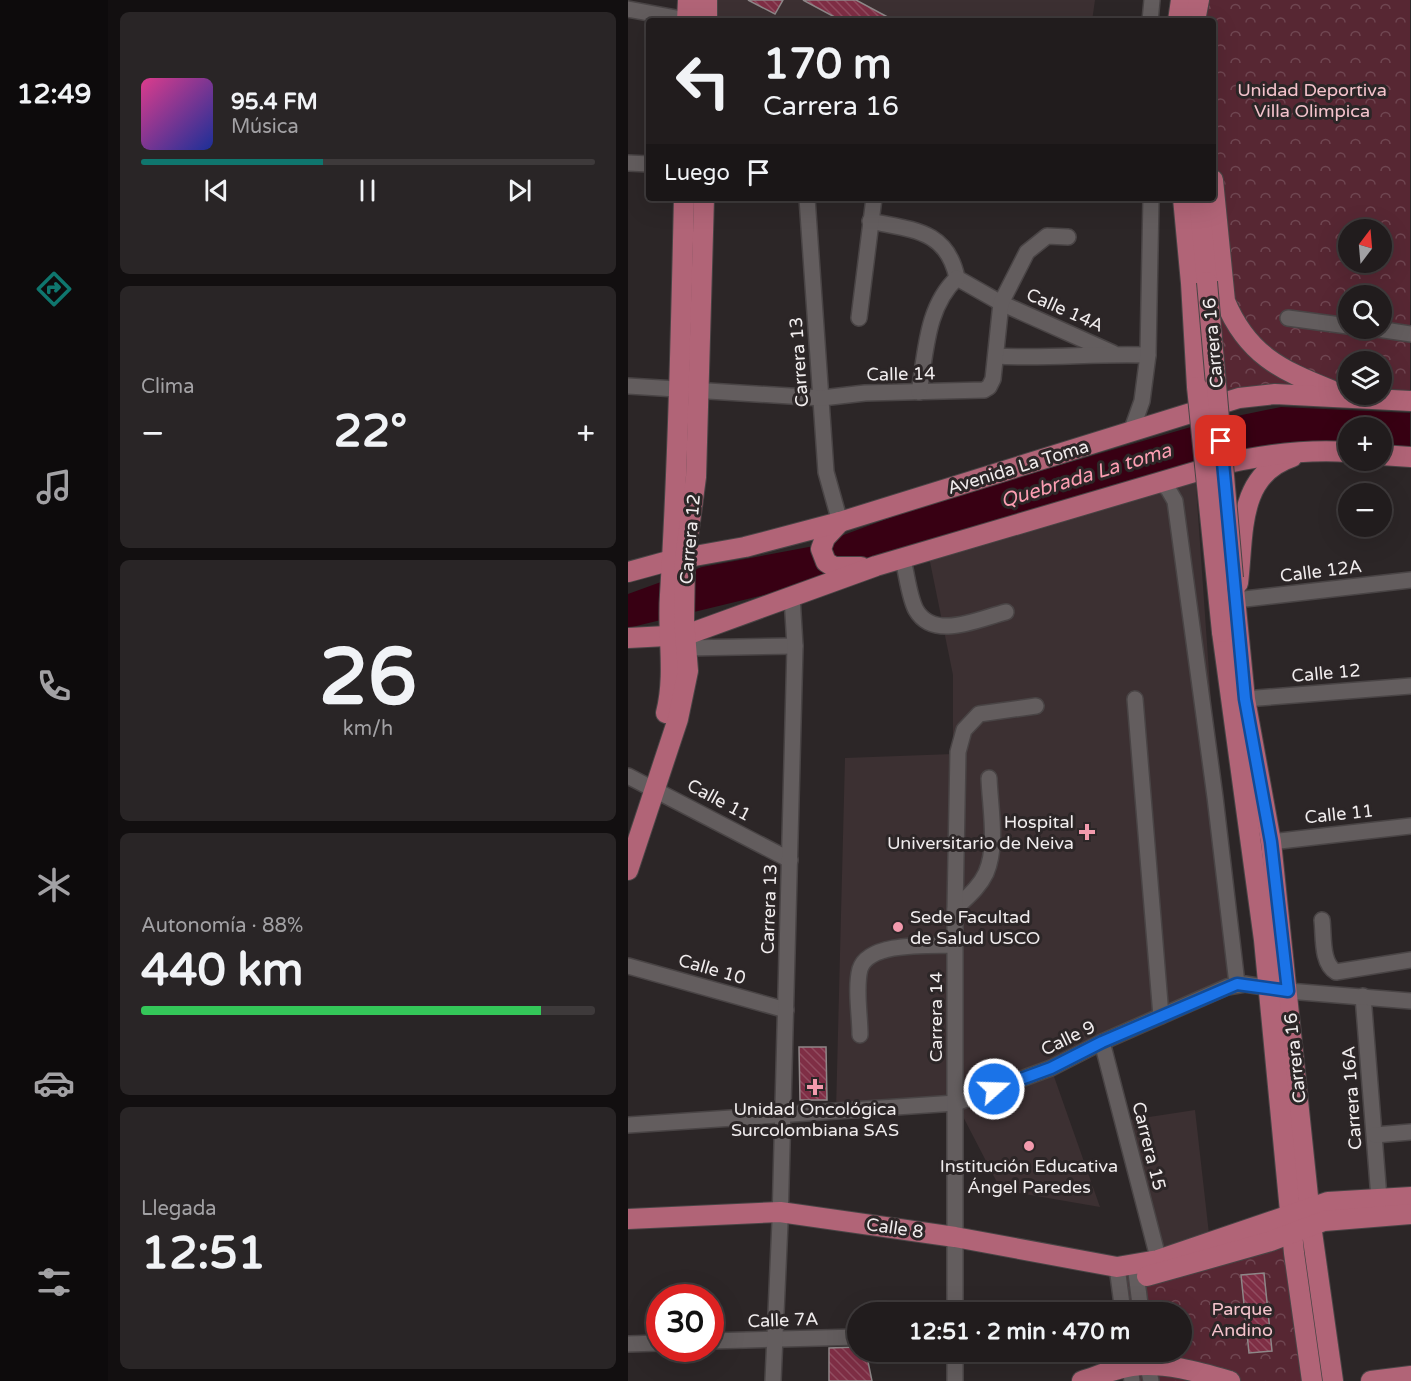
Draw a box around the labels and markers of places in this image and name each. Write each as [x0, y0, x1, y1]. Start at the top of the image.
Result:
pin [1195, 415, 1246, 466]
place label: Hospital Universitario de Neiva [887, 811, 1074, 854]
marker: Hospital Universitario de Neiva [1078, 823, 1096, 841]
place label: Sede Facultad de Salud USCO [910, 906, 1040, 949]
marker: Sede Facultad de Salud USCO [891, 920, 905, 934]
marker: Unidad Oncológica Surcolombiana SAS [806, 1078, 824, 1096]
place label: Unidad Oncológica Surcolombiana SAS [731, 1098, 899, 1141]
marker: Institución Educativa Ángel Paredes [1022, 1139, 1036, 1153]
place label: Institución Educativa Ángel Paredes [940, 1155, 1118, 1198]

